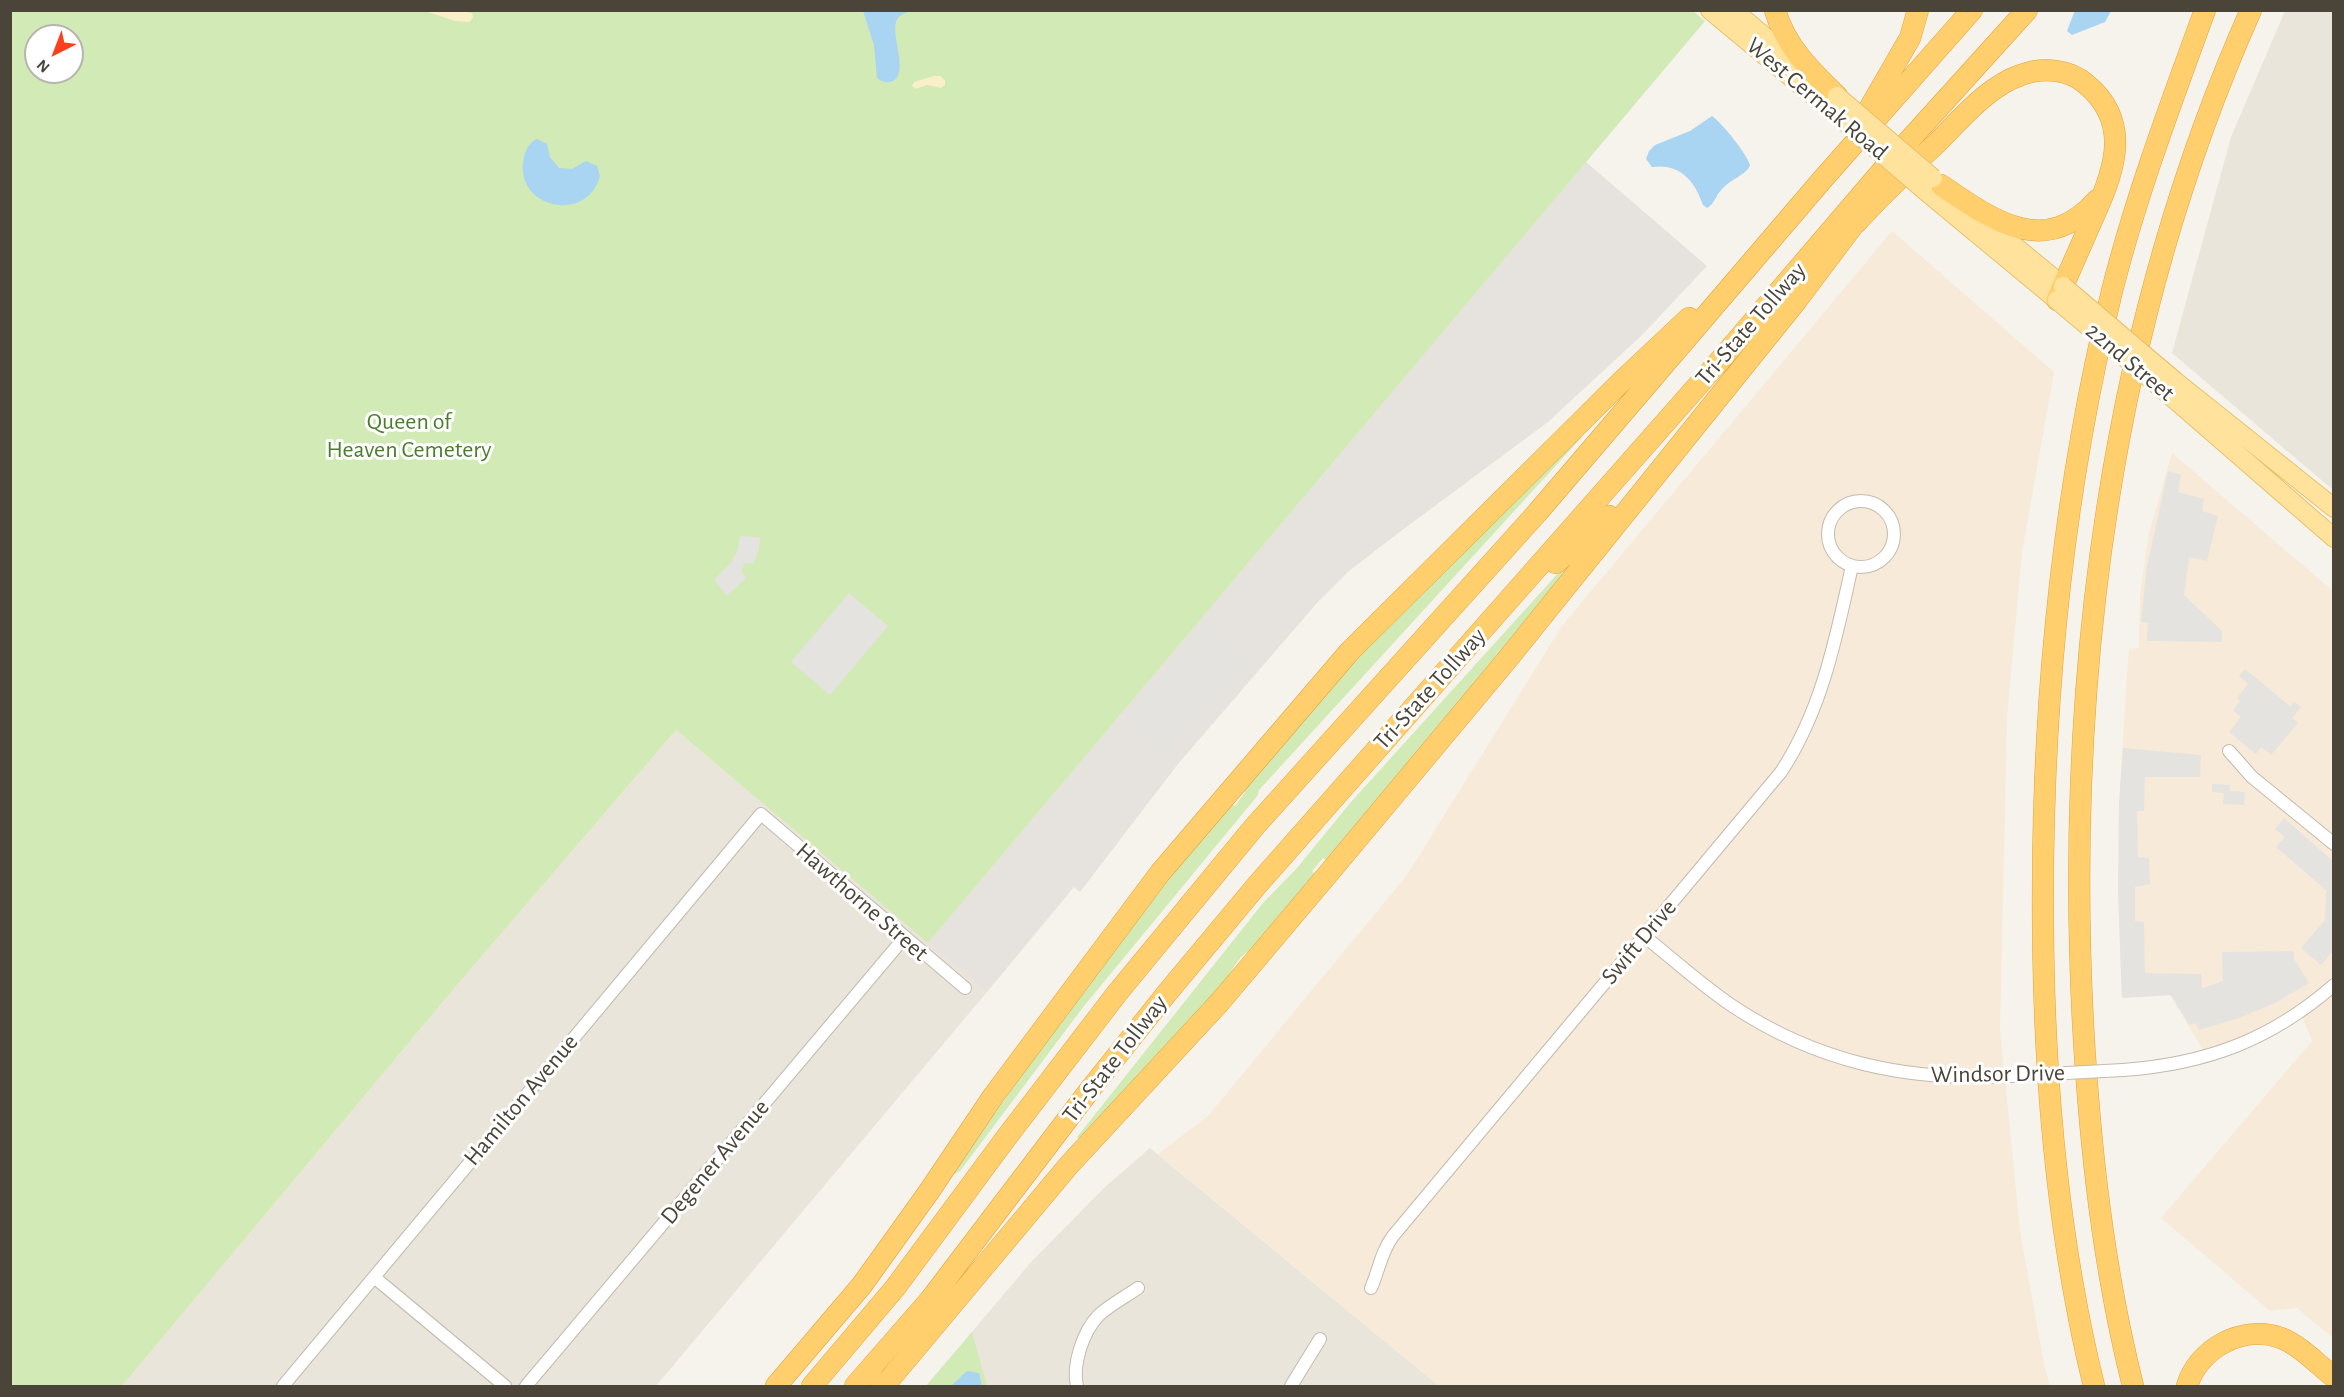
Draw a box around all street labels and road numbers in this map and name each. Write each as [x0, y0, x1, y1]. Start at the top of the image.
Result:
street label: West Cermak Road [1740, 32, 1894, 166]
street label: Tri-State Tollway [1690, 256, 1812, 392]
street label: 22nd Street [2080, 317, 2180, 407]
street label: Tri-State Tollway [1368, 622, 1492, 756]
street label: Hawthorne Street [790, 837, 934, 967]
street label: Swift Drive [1595, 894, 1683, 990]
street label: Tri-State Tollway [1056, 989, 1174, 1129]
street label: Hamilton Avenue [458, 1028, 584, 1172]
street label: Windsor Drive [1931, 1058, 2065, 1090]
street label: Degener Avenue [654, 1094, 776, 1230]

